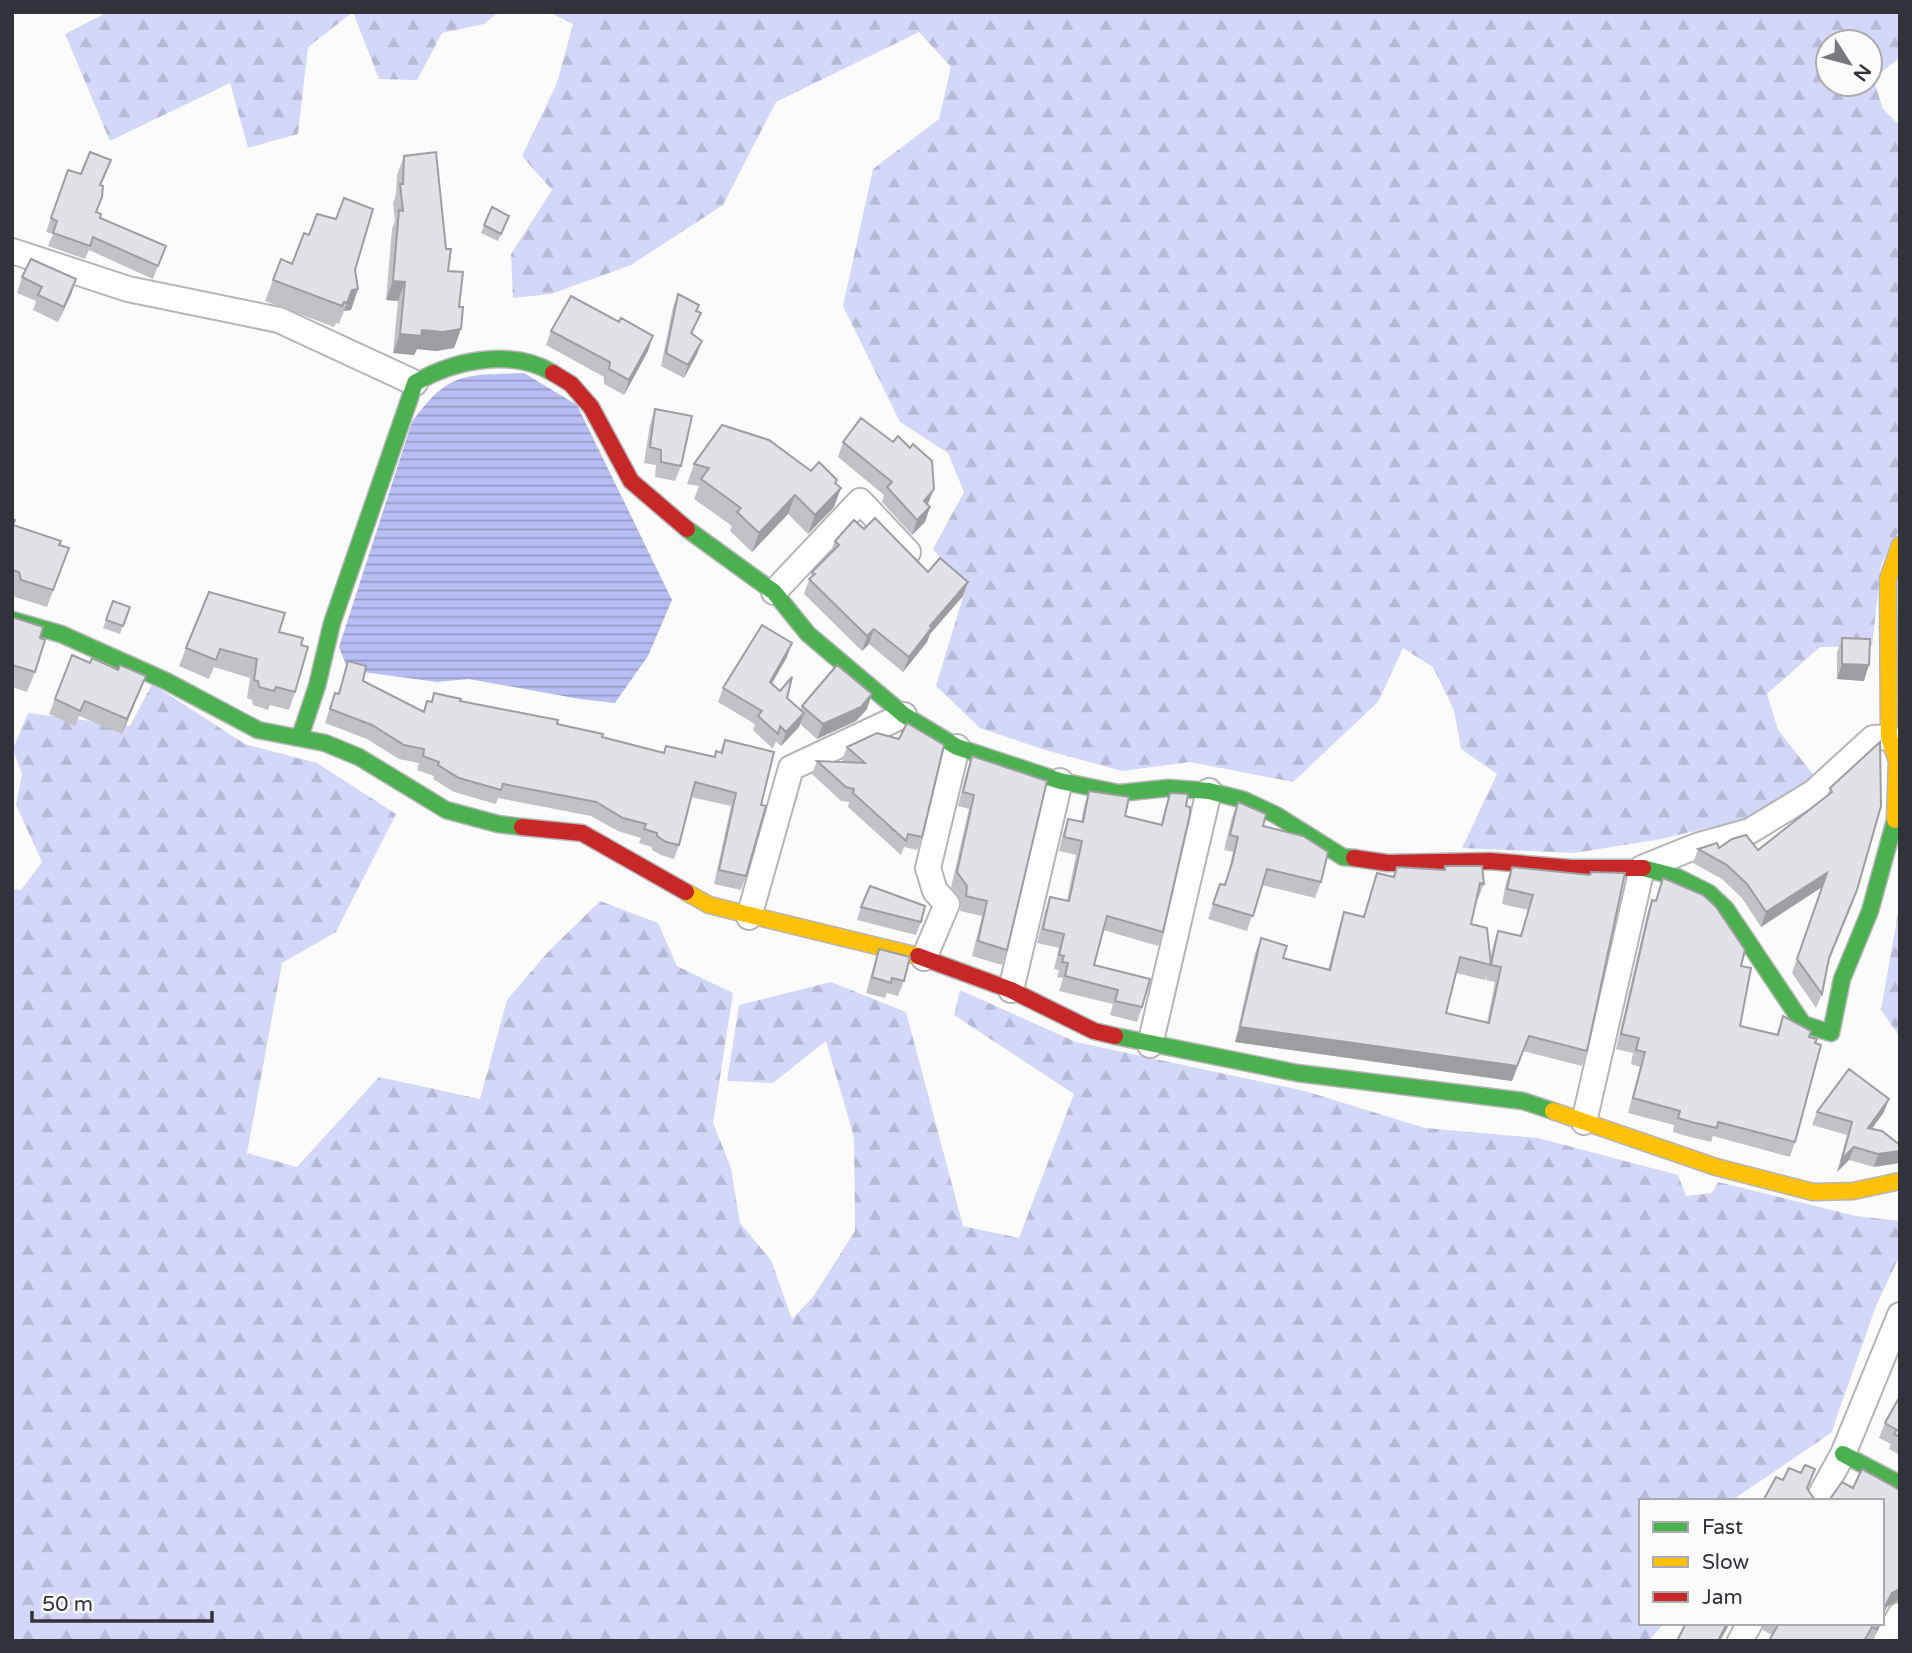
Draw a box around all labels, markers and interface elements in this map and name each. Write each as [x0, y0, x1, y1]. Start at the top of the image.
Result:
north arrow [1814, 28, 1884, 98]
text: N [1849, 60, 1875, 85]
legend [1639, 1499, 1884, 1625]
text: Fast [1702, 1515, 1743, 1540]
text: Slow [1702, 1550, 1750, 1575]
scale bar [32, 1580, 212, 1624]
text: Jam [1702, 1585, 1743, 1610]
text: 50 m [42, 1592, 93, 1617]

